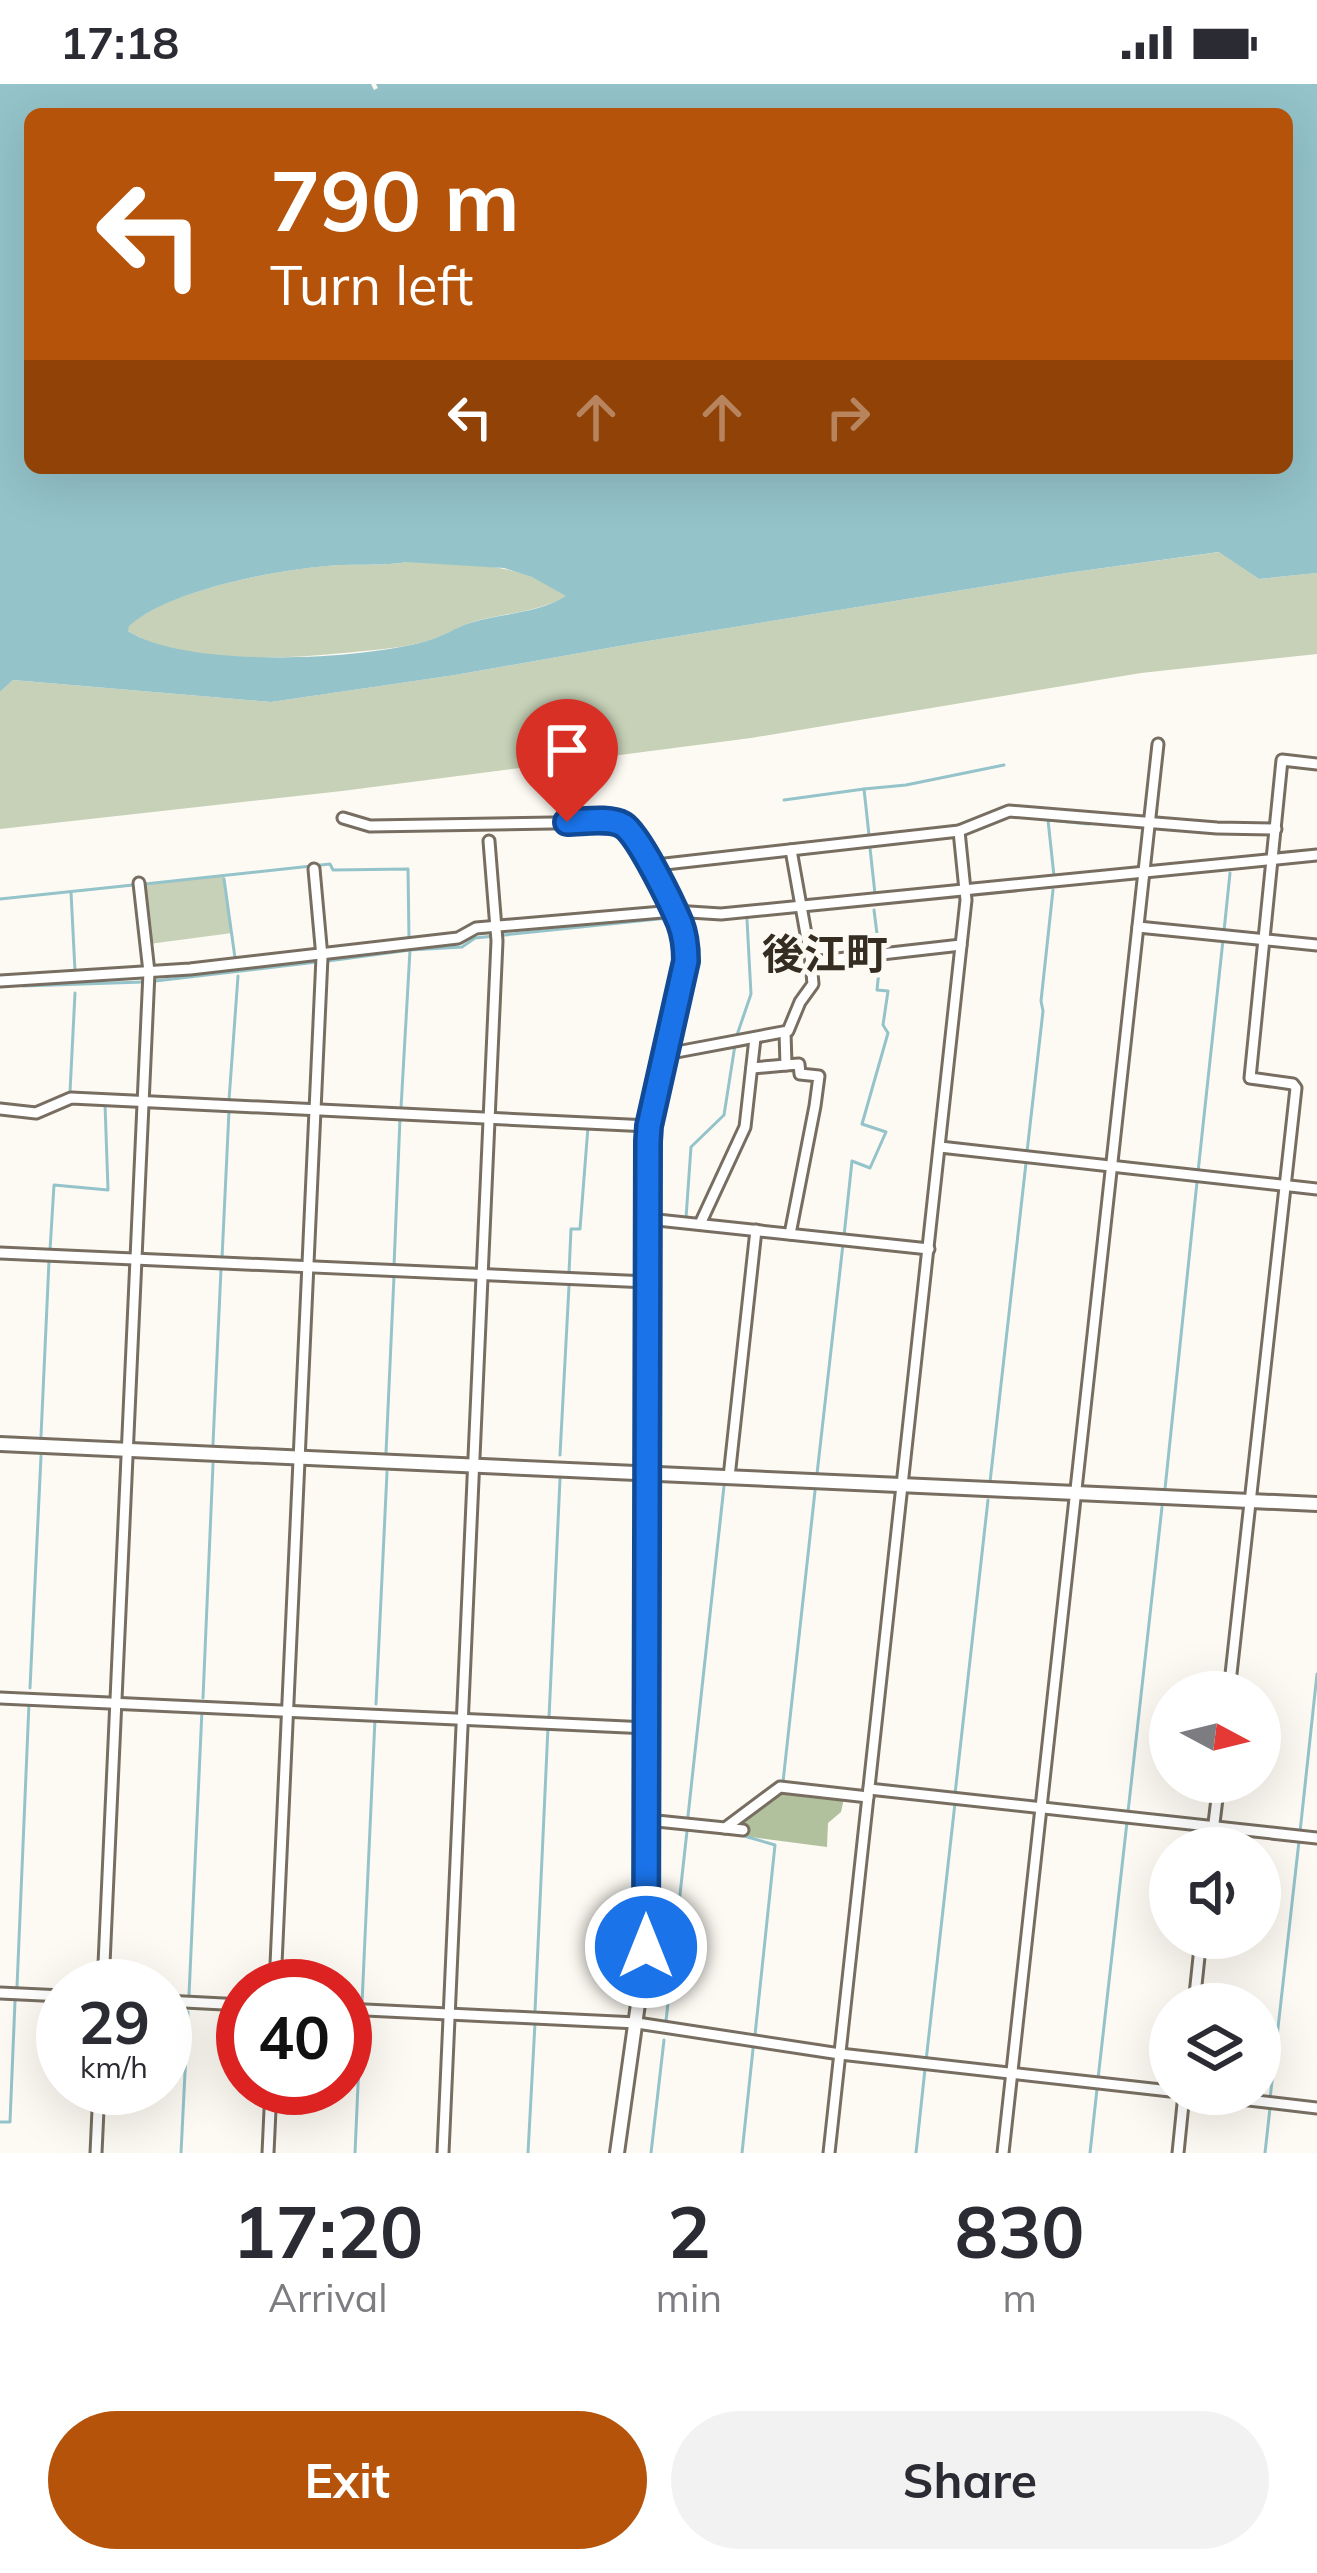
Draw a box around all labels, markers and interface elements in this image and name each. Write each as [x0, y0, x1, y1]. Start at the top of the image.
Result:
text: 17:18 [60, 14, 179, 70]
text: 790 m [270, 147, 520, 252]
icon: left [72, 156, 228, 312]
text: Turn left [270, 251, 473, 319]
icon: left [437, 384, 503, 450]
icon: ahead [563, 384, 629, 450]
icon: ahead [689, 384, 755, 450]
icon: right [815, 384, 881, 450]
pin [516, 699, 618, 822]
icon: arrive [534, 717, 600, 783]
district label: 後江町 [762, 927, 888, 980]
north arrow [1149, 1671, 1281, 1803]
map controls [1149, 1671, 1281, 2115]
button: sound [1149, 1827, 1281, 1959]
position arrow [583, 1884, 709, 2010]
speed limit sign: 40 [216, 1959, 372, 2115]
button: layers [1149, 1983, 1281, 2115]
text: 29 [78, 1984, 150, 2059]
text: km/h [80, 2048, 148, 2086]
text: 17:20 [233, 2186, 423, 2276]
text: 2 [667, 2186, 711, 2276]
text: 830 [955, 2186, 1084, 2276]
text: Arrival [268, 2273, 388, 2322]
text: min [656, 2273, 722, 2322]
text: m [1002, 2273, 1037, 2322]
button: Exit [48, 2411, 647, 2549]
button: Share [671, 2411, 1269, 2549]

